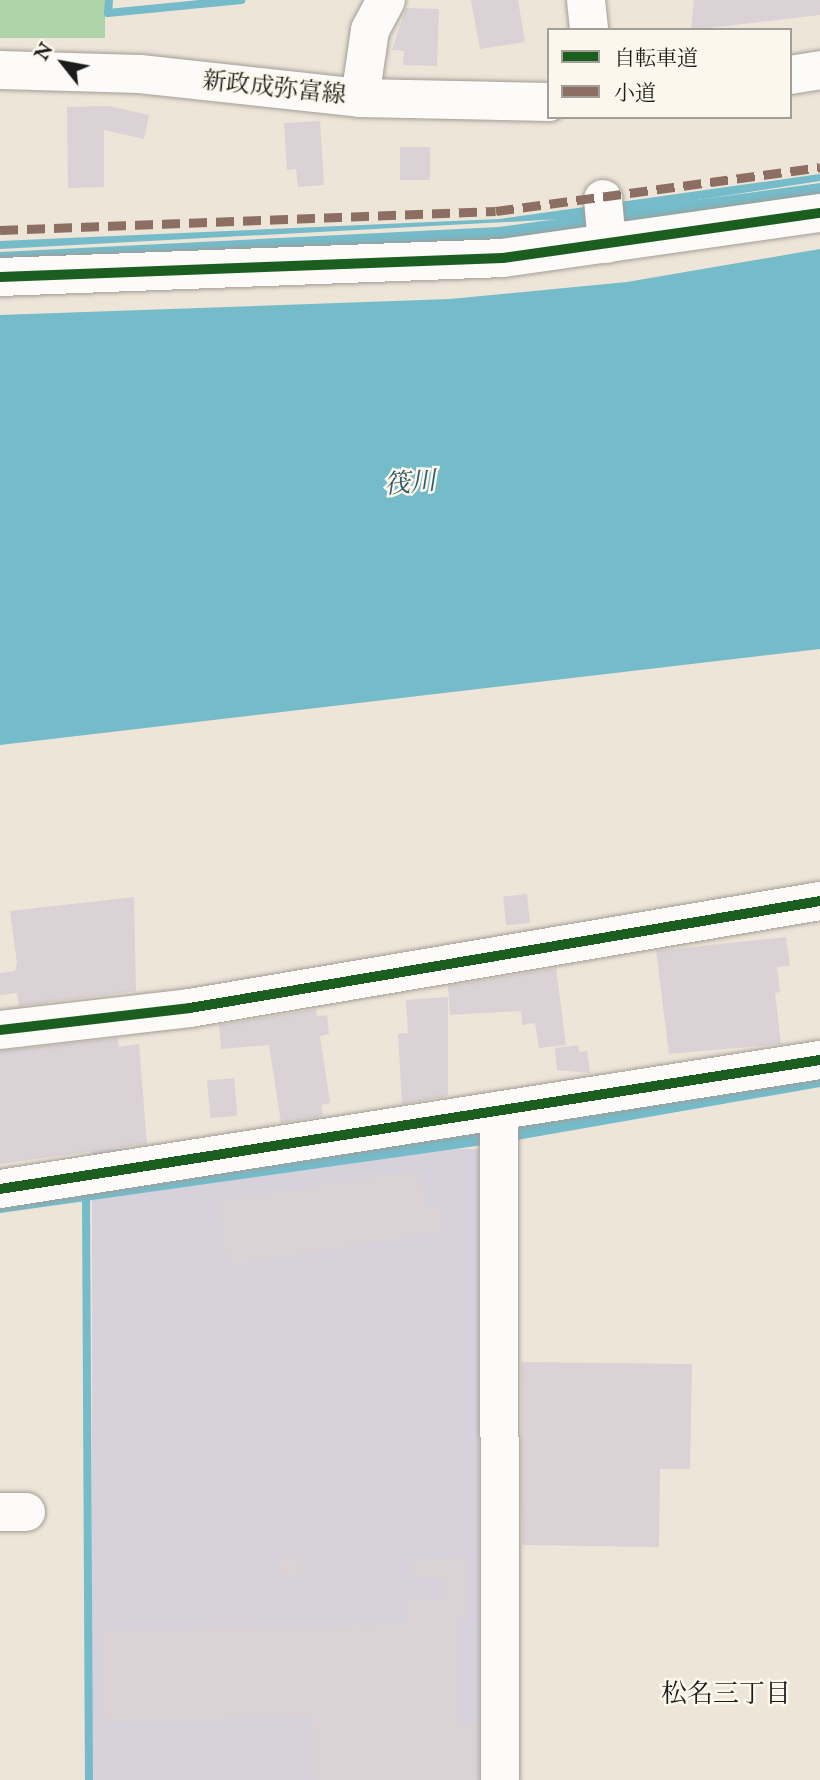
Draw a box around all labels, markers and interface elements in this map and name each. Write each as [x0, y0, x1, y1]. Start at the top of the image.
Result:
north arrow [28, 28, 98, 98]
legend [547, 28, 792, 119]
text: N [30, 39, 60, 65]
text: 自転車道 [614, 46, 698, 73]
street label: 新政成弥富線 [201, 67, 347, 111]
text: 小道 [614, 81, 656, 108]
water label: 筏川 [383, 466, 437, 502]
district label: 松名三丁目 [661, 1679, 791, 1711]

